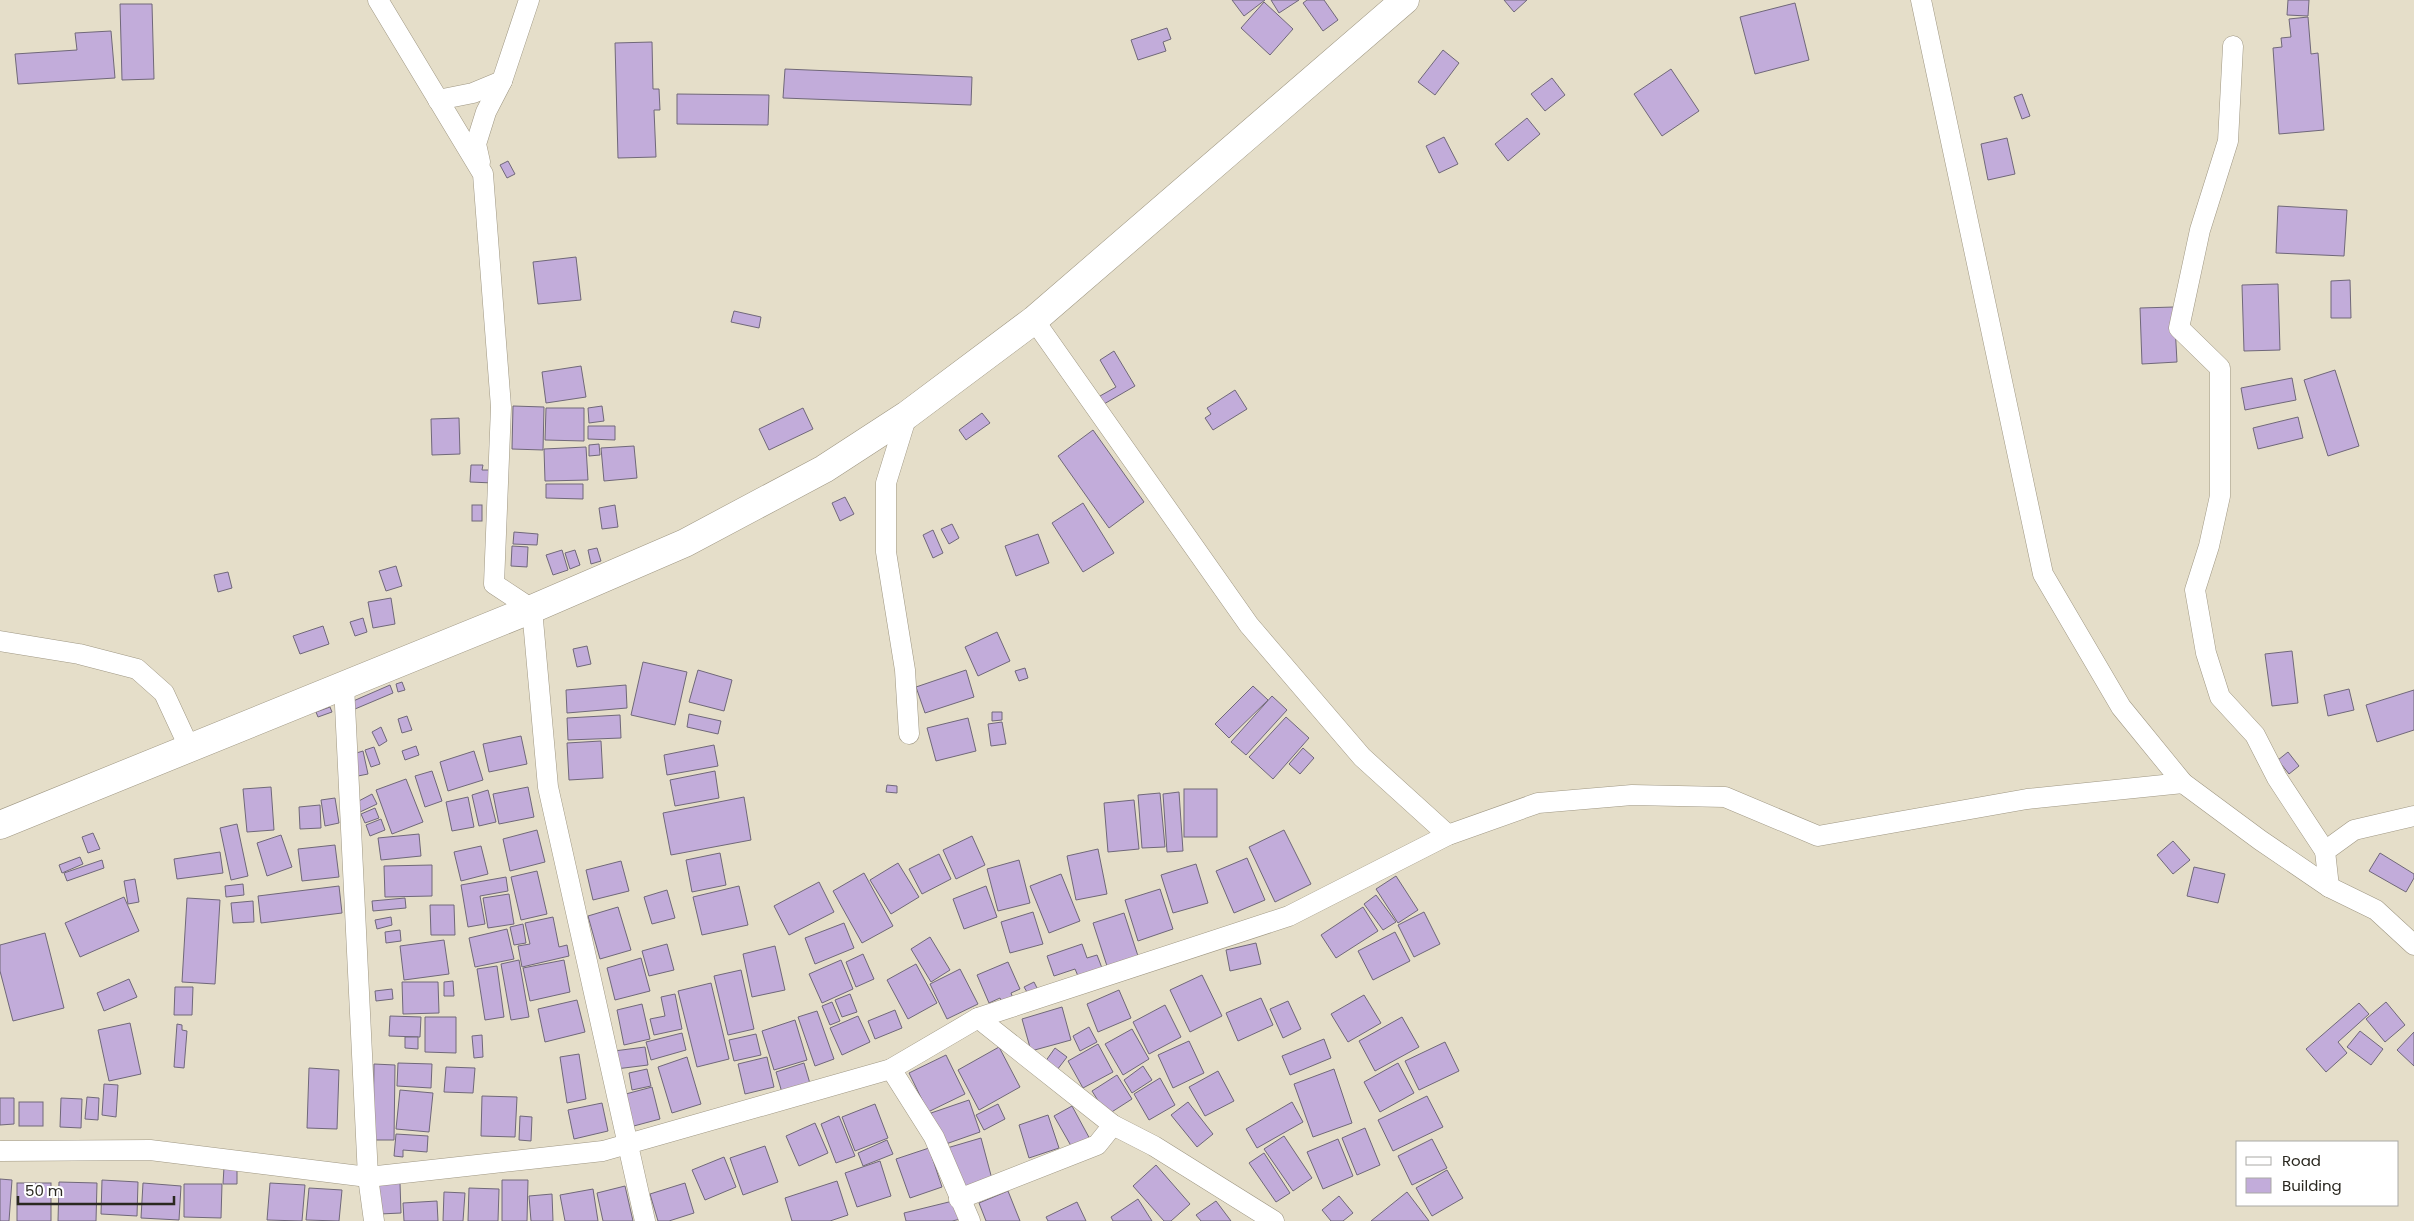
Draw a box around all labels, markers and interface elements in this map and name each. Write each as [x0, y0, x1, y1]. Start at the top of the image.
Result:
legend [2236, 1141, 2399, 1206]
text: Road [2282, 1150, 2321, 1171]
scale bar [18, 1174, 174, 1206]
text: Building [2282, 1175, 2342, 1196]
text: 50 m [25, 1180, 63, 1201]

